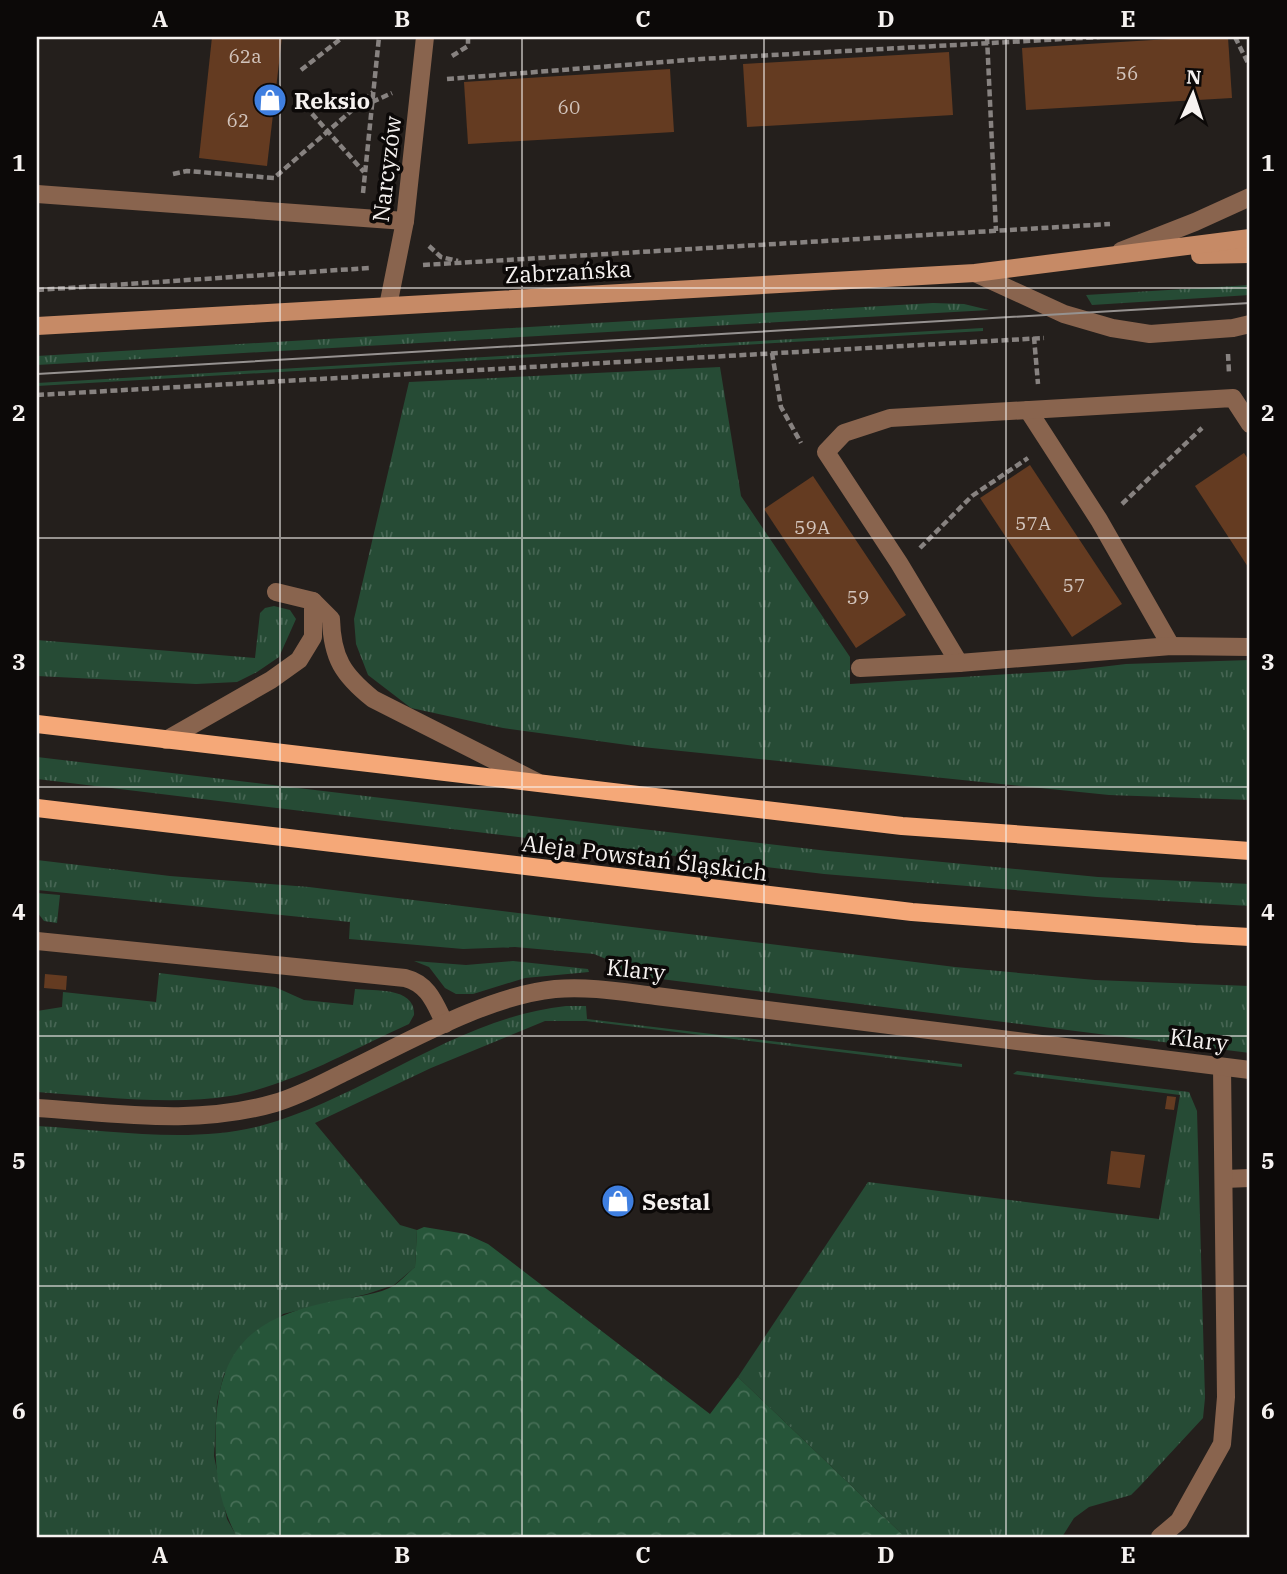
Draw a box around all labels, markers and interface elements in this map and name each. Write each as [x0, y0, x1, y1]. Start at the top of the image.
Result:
text: A [152, 3, 168, 33]
text: B [394, 3, 410, 33]
text: C [635, 3, 651, 33]
text: D [877, 3, 895, 33]
text: E [1120, 3, 1136, 33]
house number: 62a [228, 44, 262, 68]
north arrow [1158, 60, 1228, 130]
house number: 56 [1116, 61, 1138, 85]
text: N [1186, 65, 1202, 89]
shop icon: Reksio [251, 81, 289, 119]
place label: Reksio [294, 85, 370, 115]
house number: 60 [558, 95, 580, 119]
house number: 62 [227, 108, 249, 132]
street label: Narcyzów [365, 114, 407, 224]
text: 1 [12, 147, 26, 177]
text: 1 [1261, 147, 1275, 177]
street label: Zabrzańska [504, 253, 632, 289]
text: 2 [12, 397, 26, 427]
text: 2 [1261, 397, 1275, 427]
house number: 57A [1015, 511, 1051, 535]
house number: 59A [794, 515, 830, 539]
house number: 57 [1063, 573, 1085, 597]
house number: 59 [847, 585, 869, 609]
text: 3 [12, 646, 26, 676]
text: 3 [1261, 646, 1275, 676]
street label: Aleja Powstań Śląskich [521, 827, 769, 887]
text: 4 [12, 896, 26, 926]
text: 4 [1261, 896, 1275, 926]
street label: Klary [605, 951, 668, 987]
street label: Klary [1168, 1021, 1231, 1058]
text: 5 [12, 1145, 26, 1175]
text: 5 [1261, 1145, 1275, 1175]
shop icon: Sestal [599, 1182, 637, 1220]
place label: Sestal [642, 1186, 710, 1216]
text: 6 [12, 1395, 26, 1425]
text: 6 [1261, 1395, 1275, 1425]
text: A [152, 1539, 168, 1569]
text: B [394, 1539, 410, 1569]
text: C [635, 1539, 651, 1569]
text: D [877, 1539, 895, 1569]
text: E [1120, 1539, 1136, 1569]

